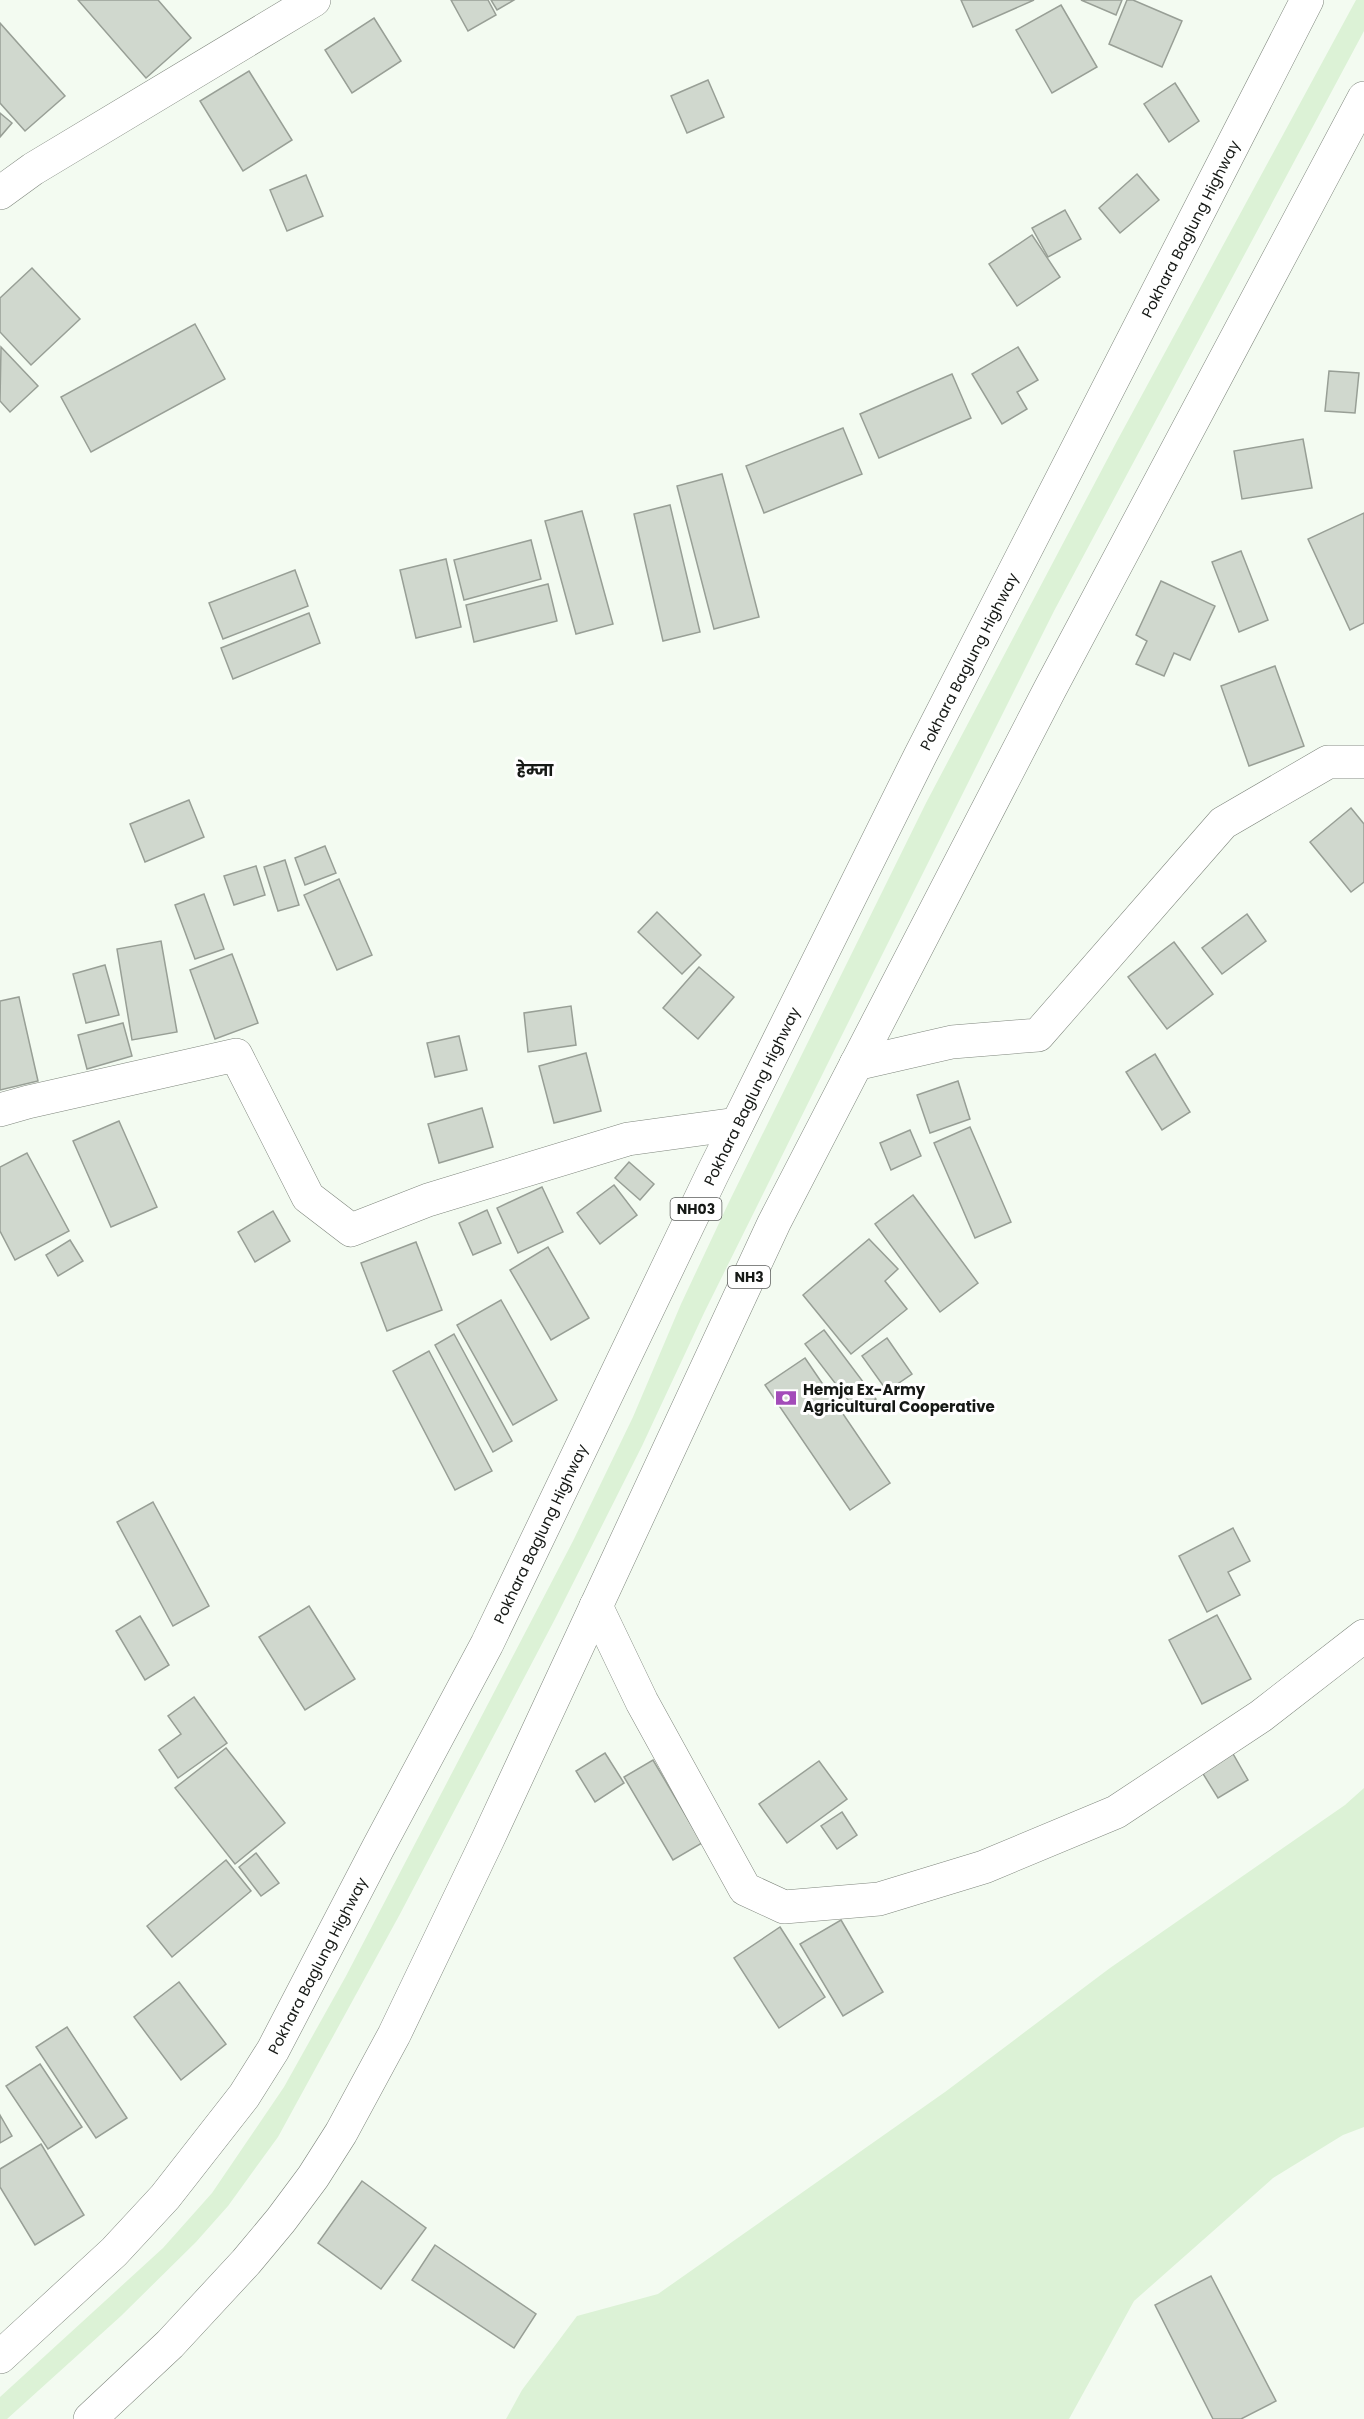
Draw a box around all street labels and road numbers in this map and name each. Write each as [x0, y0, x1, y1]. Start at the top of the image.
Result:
street label: Pokhara Baglung Highway [1136, 136, 1244, 321]
street label: Pokhara Baglung Highway [914, 568, 1023, 754]
street label: Pokhara Baglung Highway [698, 1003, 805, 1189]
road number: NH03 [670, 1198, 722, 1220]
road number: NH3 [728, 1266, 770, 1288]
street label: Pokhara Baglung Highway [488, 1440, 592, 1627]
street label: Pokhara Baglung Highway [262, 1873, 372, 2058]

